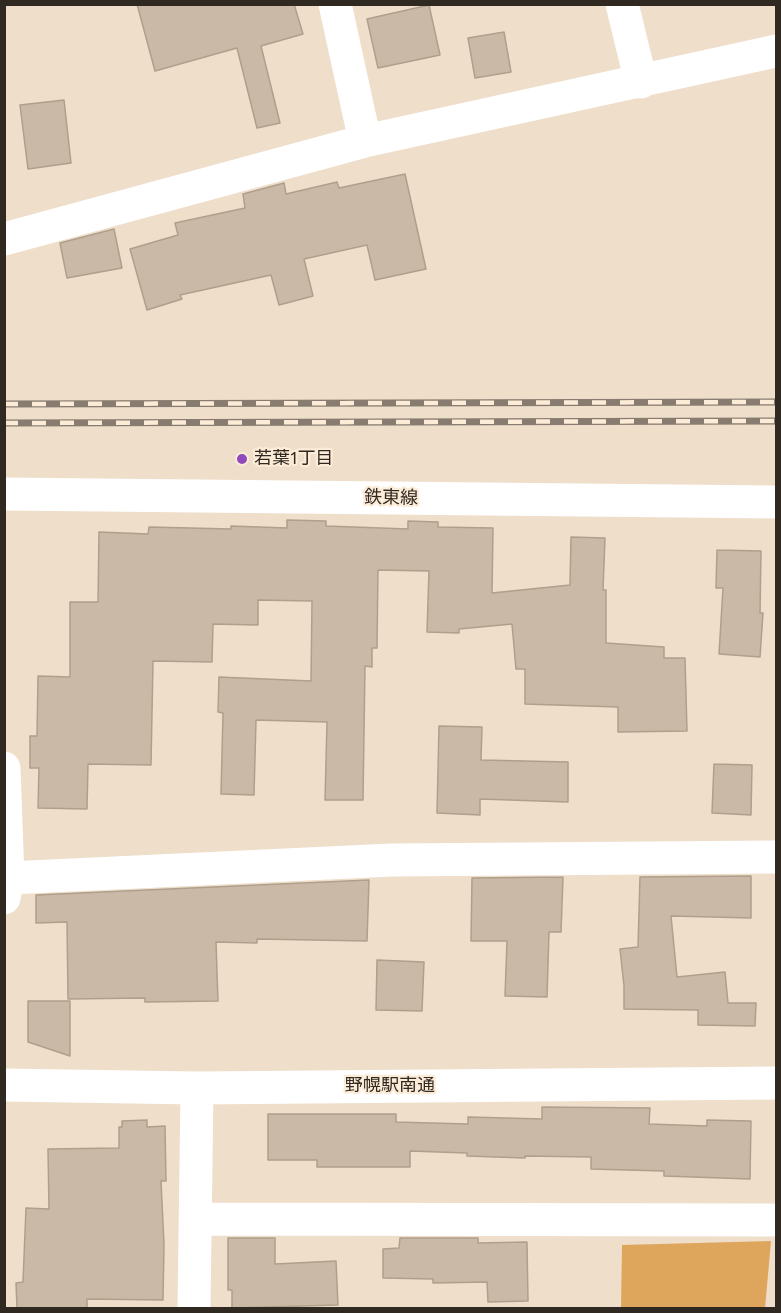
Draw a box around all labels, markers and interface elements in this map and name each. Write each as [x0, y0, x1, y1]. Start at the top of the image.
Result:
place label: 若葉1丁目 [254, 448, 333, 470]
marker: 若葉1丁目 [235, 452, 249, 466]
street label: 鉄東線 [364, 487, 418, 509]
street label: 野幌駅南通 [345, 1075, 435, 1097]

